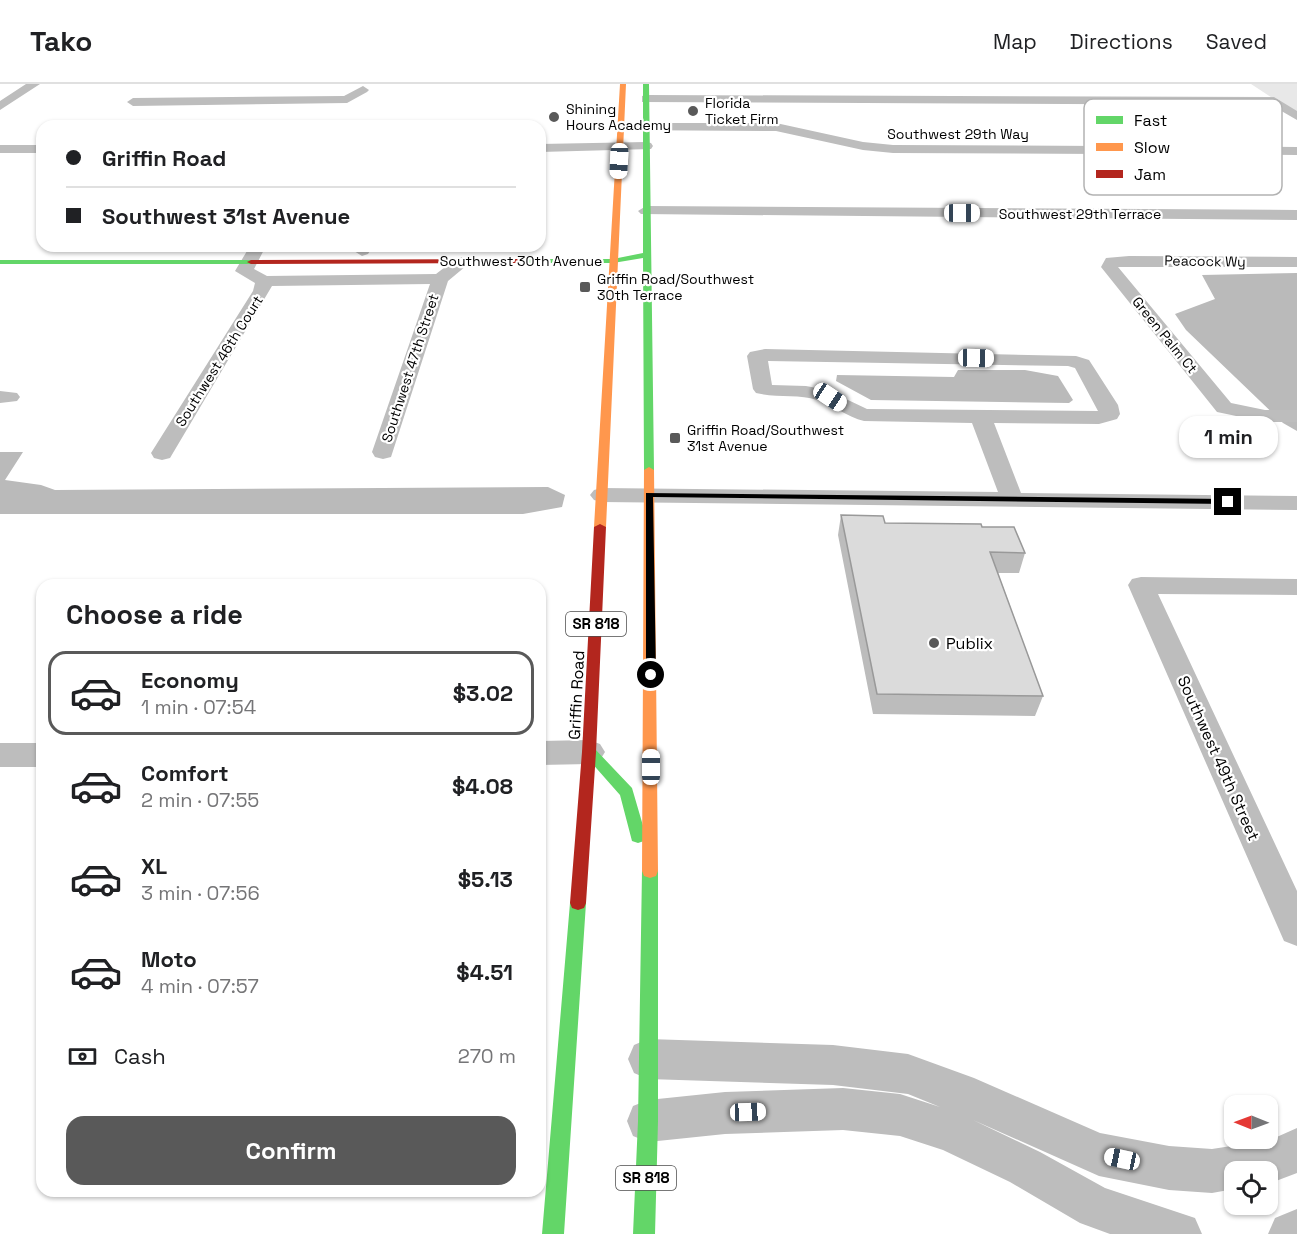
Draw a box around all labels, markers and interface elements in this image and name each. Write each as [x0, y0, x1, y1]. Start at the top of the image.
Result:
text: Tako [30, 23, 92, 59]
text: Map [993, 28, 1037, 55]
text: Directions [1070, 28, 1173, 55]
text: Saved [1206, 28, 1267, 55]
place label: Florida Ticket Firm [705, 94, 778, 128]
legend [1084, 99, 1282, 195]
place label: Shining Hours Academy [566, 100, 671, 134]
marker: Florida Ticket Firm [686, 104, 700, 118]
marker: Shining Hours Academy [547, 110, 561, 124]
text: Fast [1134, 110, 1167, 131]
street label: Southwest 29th Way [887, 125, 1029, 143]
text: Slow [1134, 137, 1170, 158]
car [609, 143, 629, 179]
text: Griffin Road [102, 144, 226, 172]
text: Jam [1134, 164, 1166, 185]
text: Southwest 31st Avenue [102, 202, 350, 230]
car [944, 204, 980, 222]
street label: Southwest 29th Terrace [999, 205, 1161, 223]
street label: Peacock Wy [1164, 251, 1246, 271]
street label: Southwest 30th Avenue [440, 252, 602, 270]
place label: Griffin Road/Southwest 30th Terrace [597, 270, 754, 304]
marker: Griffin Road/Southwest 30th Terrace [578, 280, 592, 294]
street label: Southwest 46th Court [171, 292, 267, 430]
street label: Southwest 47th Street [377, 292, 443, 444]
street label: Green Palm Ct [1128, 293, 1202, 377]
car [958, 349, 994, 367]
car [810, 380, 850, 414]
callout: 1 min [1178, 415, 1278, 457]
place label: Griffin Road/Southwest 31st Avenue [687, 421, 844, 455]
text: 1 min [1204, 424, 1253, 450]
marker: Griffin Road/Southwest 31st Avenue [668, 431, 682, 445]
route end [1214, 488, 1241, 515]
text: Choose a ride [66, 597, 243, 632]
road number: SR 818 [566, 612, 626, 636]
place label: Publix [946, 633, 993, 654]
marker: Publix [927, 636, 941, 650]
street label: Griffin Road [564, 650, 589, 740]
route start [637, 661, 664, 688]
icon: car [69, 666, 123, 720]
text: Economy [141, 666, 239, 694]
street label: Southwest 49th Street [1173, 672, 1264, 844]
text: $3.02 [453, 679, 513, 707]
text: 1 min · 07:54 [141, 694, 256, 720]
car [642, 749, 660, 785]
icon: car [69, 759, 123, 813]
text: Comfort [141, 759, 229, 787]
text: $4.08 [452, 772, 513, 800]
text: 2 min · 07:55 [141, 787, 259, 813]
icon: car [69, 852, 123, 906]
text: XL [141, 852, 167, 880]
text: $5.13 [458, 865, 513, 893]
text: 3 min · 07:56 [141, 880, 260, 906]
icon: car [69, 945, 123, 999]
text: Moto [141, 945, 197, 973]
text: $4.51 [456, 958, 513, 986]
text: 4 min · 07:57 [141, 973, 259, 999]
icon: cash [66, 1040, 99, 1073]
text: Cash [114, 1042, 166, 1070]
text: 270 m [458, 1043, 516, 1069]
north arrow [1224, 1095, 1278, 1149]
map controls [1224, 1095, 1278, 1215]
car [730, 1102, 766, 1122]
button: Confirm [66, 1116, 516, 1185]
car [1103, 1146, 1141, 1172]
button: locate [1224, 1161, 1278, 1215]
road number: SR 818 [616, 1166, 676, 1190]

